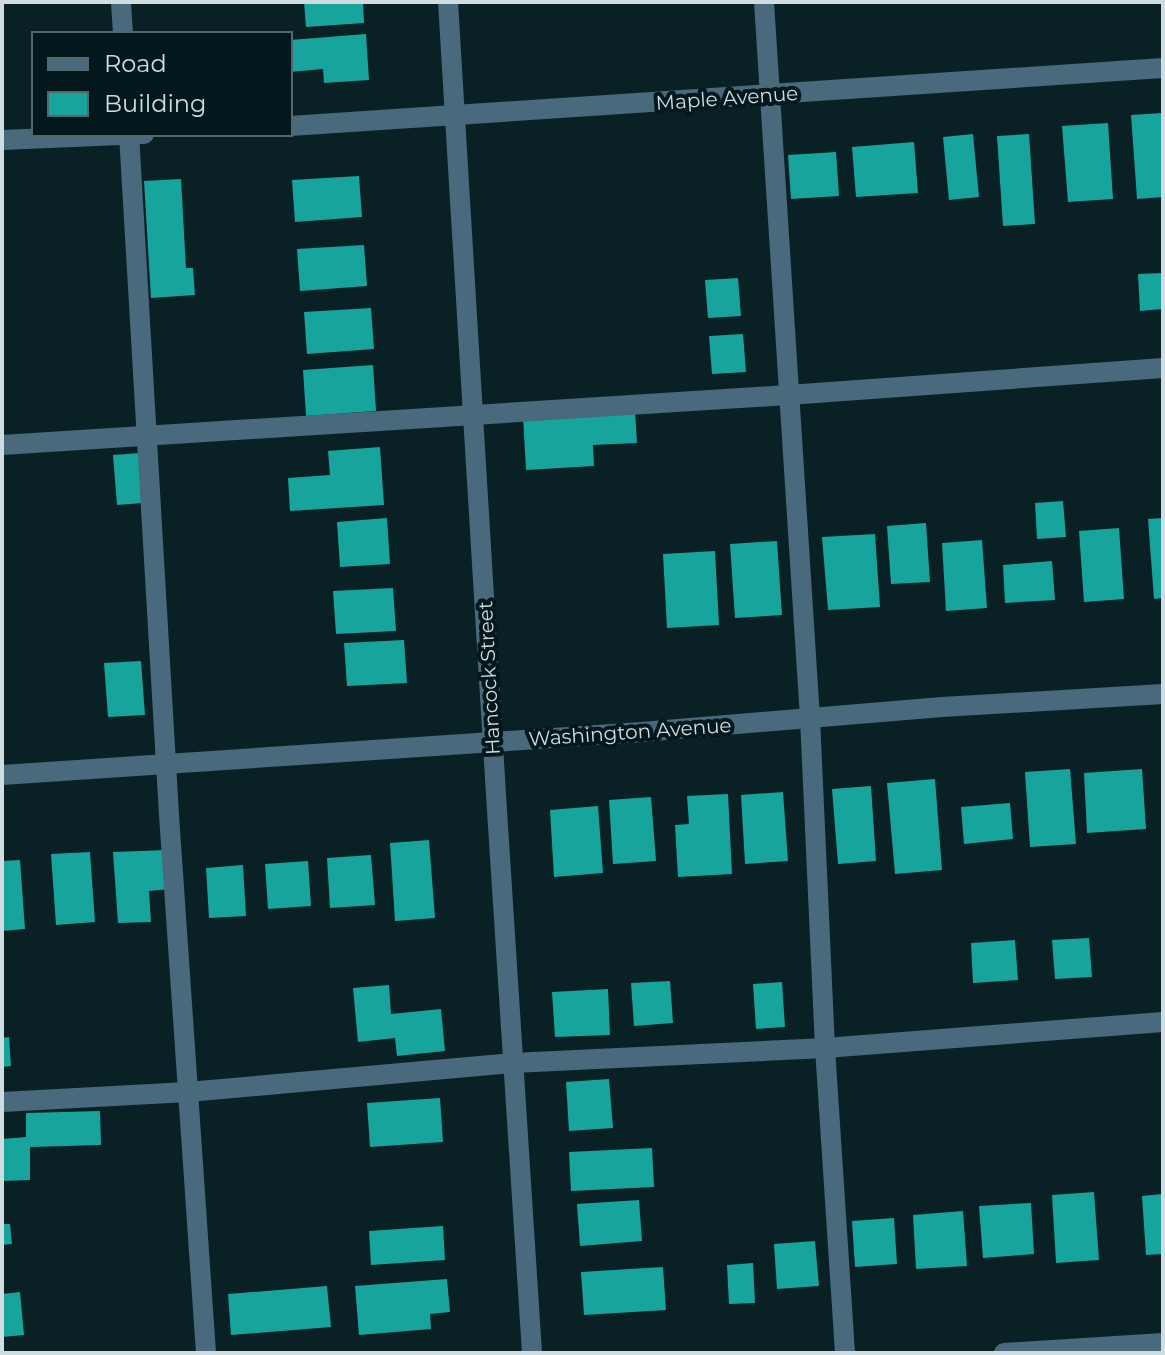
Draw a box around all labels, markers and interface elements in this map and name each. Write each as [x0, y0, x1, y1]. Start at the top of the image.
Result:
legend [32, 32, 292, 136]
text: Road [104, 49, 167, 78]
street label: Maple Avenue [655, 81, 799, 115]
text: Building [104, 89, 207, 118]
street label: Hancock Street [473, 600, 505, 756]
street label: Washington Avenue [528, 713, 732, 751]

